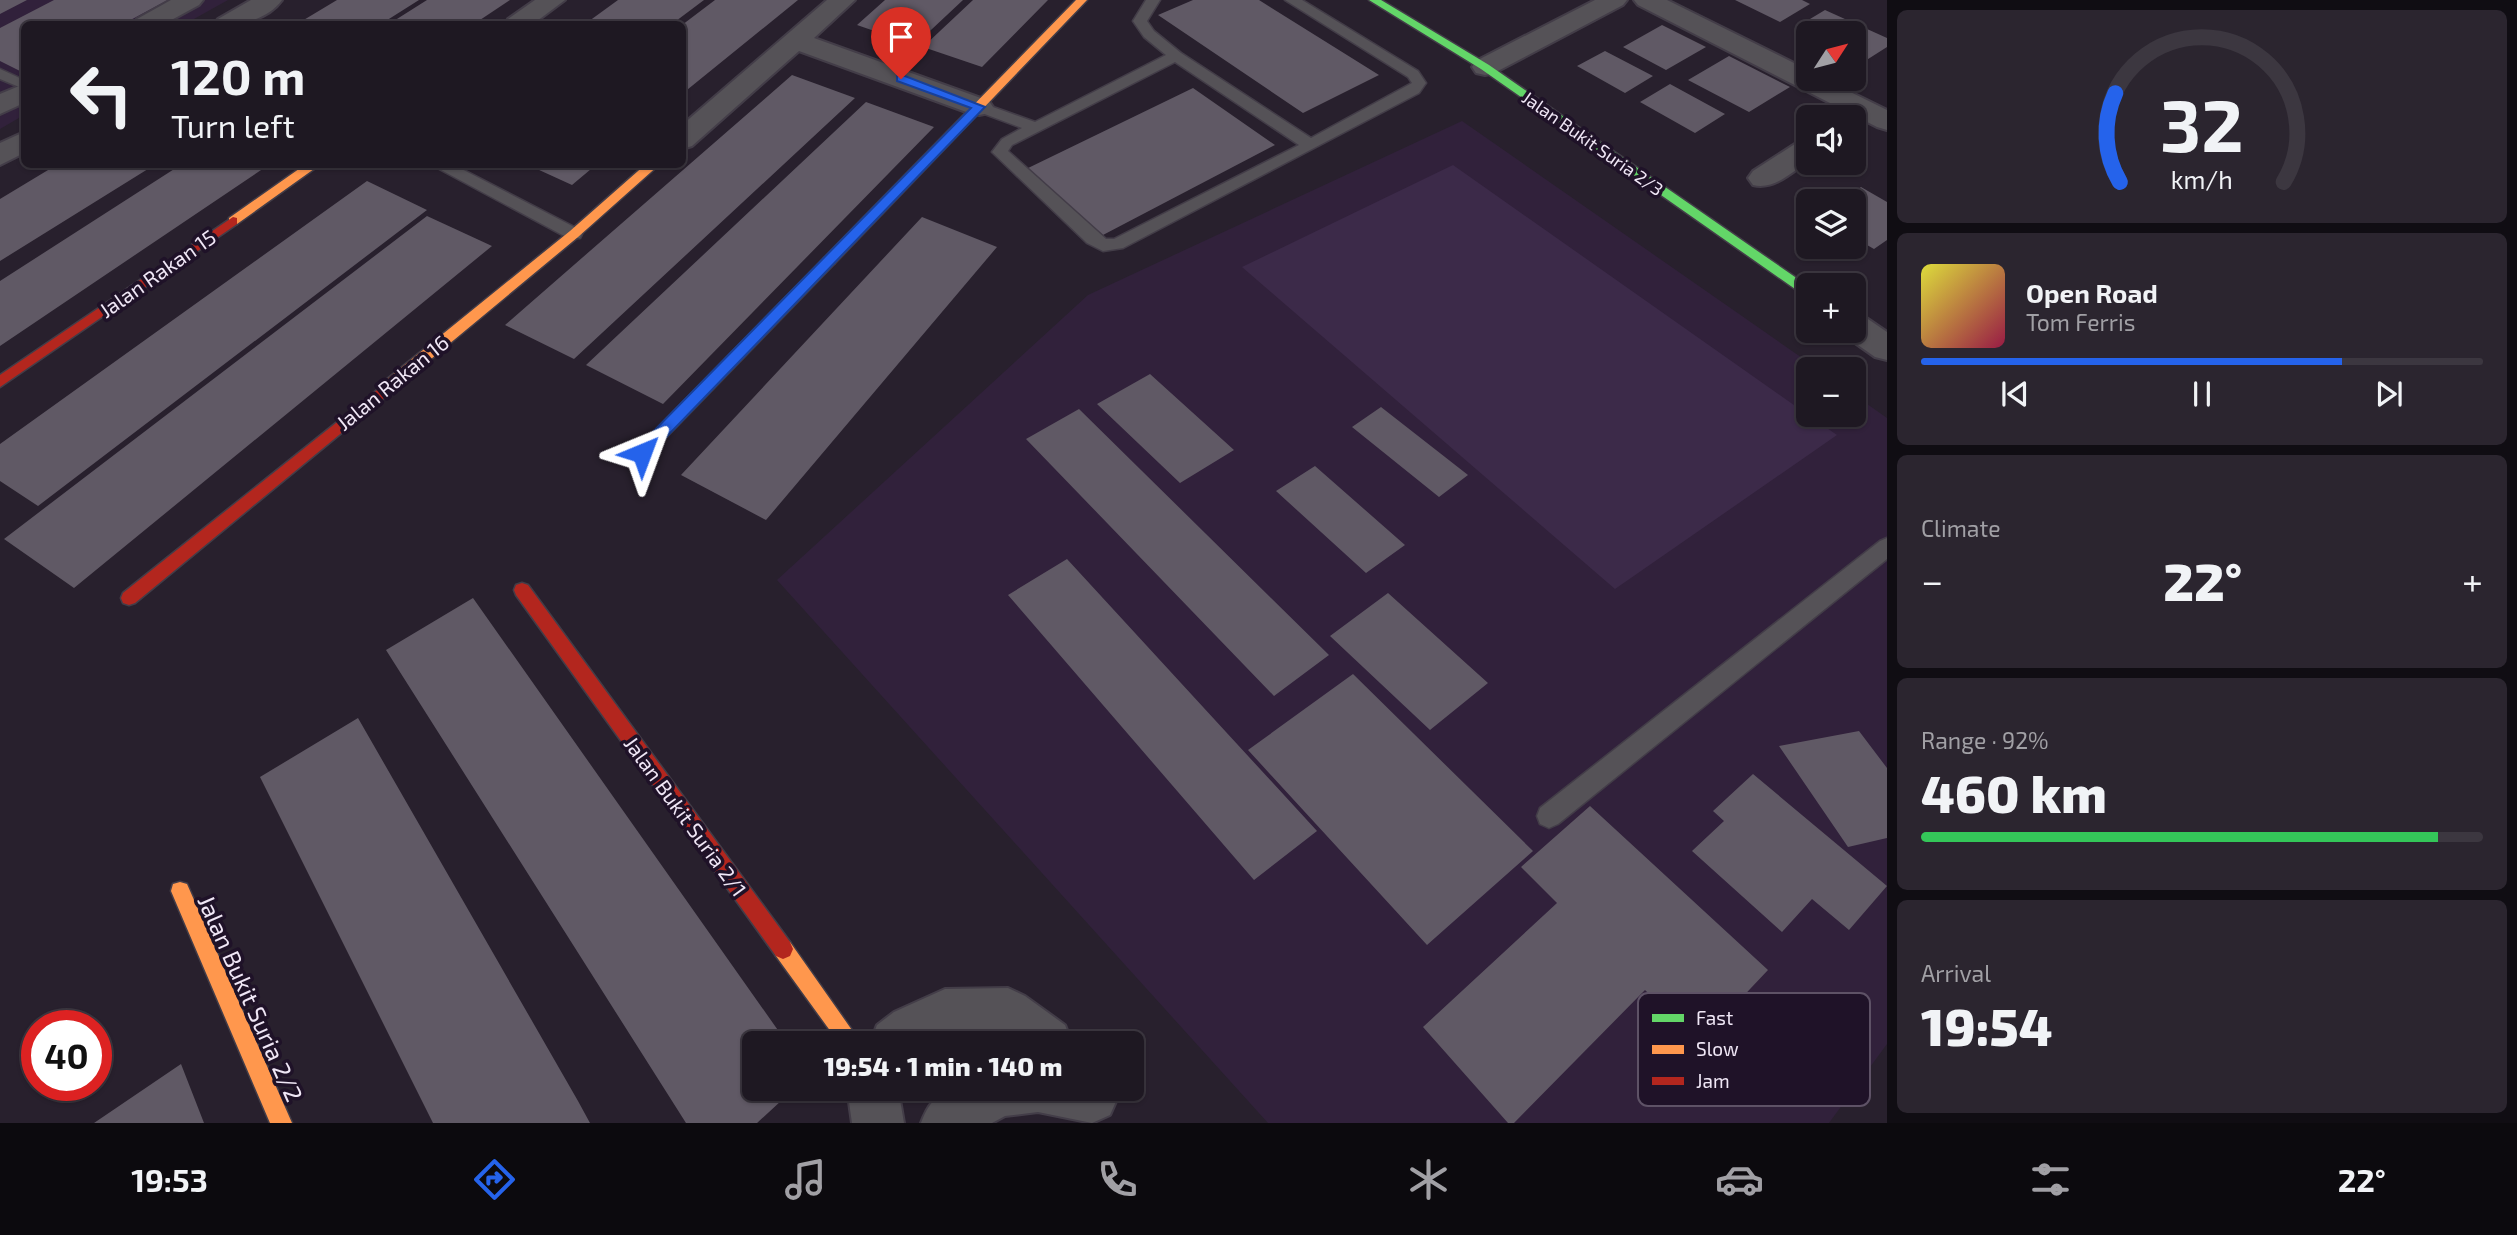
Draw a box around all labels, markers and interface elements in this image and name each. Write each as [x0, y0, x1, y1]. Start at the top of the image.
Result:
pin [871, 7, 931, 79]
icon: arrive [882, 18, 920, 56]
north arrow [1796, 21, 1866, 91]
map controls [1796, 21, 1866, 427]
text: 120 m [171, 46, 305, 105]
icon: left [56, 49, 147, 140]
text: 32 [2160, 80, 2244, 168]
street label: Jalan Bukit Suria 2/3 [1518, 86, 1668, 200]
button: sound [1796, 105, 1866, 175]
text: Turn left [171, 106, 295, 144]
text: km/h [2171, 164, 2233, 194]
button: layers [1796, 189, 1866, 259]
street label: Jalan Rakan 15 [94, 224, 220, 322]
button: + [1796, 273, 1866, 343]
text: Open Road [2026, 277, 2158, 308]
text: Tom Ferris [2026, 308, 2135, 336]
street label: Jalan Rakan 16 [331, 329, 453, 435]
button: − [1796, 357, 1866, 427]
icon: previous [1996, 375, 2034, 413]
icon: pause [2183, 375, 2221, 413]
icon: next [2370, 375, 2408, 413]
position arrow [605, 416, 679, 490]
text: Climate [1921, 514, 2001, 542]
text: 22° [2163, 549, 2242, 611]
text: − [1921, 557, 1943, 603]
text: + [2462, 557, 2483, 603]
text: Range · 92% [1921, 726, 2049, 754]
street label: Jalan Bukit Suria 2/1 [620, 731, 752, 901]
text: 460 km [1921, 761, 2107, 823]
street label: Jalan Bukit Suria 2/2 [192, 890, 310, 1106]
text: Arrival [1921, 959, 1991, 987]
legend [1638, 993, 1870, 1106]
text: 19:54 [1921, 994, 2053, 1056]
text: Fast [1696, 1006, 1733, 1029]
speed limit sign: 40 [21, 1010, 112, 1101]
text: Slow [1696, 1037, 1739, 1060]
text: 19:54 · 1 min · 140 m [824, 1050, 1062, 1081]
text: Jam [1696, 1069, 1730, 1092]
icon: directions [470, 1155, 519, 1204]
icon: music [781, 1155, 830, 1204]
icon: phone [1093, 1155, 1142, 1204]
icon: climate [1404, 1155, 1453, 1204]
icon: car [1715, 1155, 1764, 1204]
icon: filters [2026, 1155, 2075, 1204]
text: 19:53 [131, 1160, 208, 1198]
text: 22° [2338, 1160, 2386, 1198]

